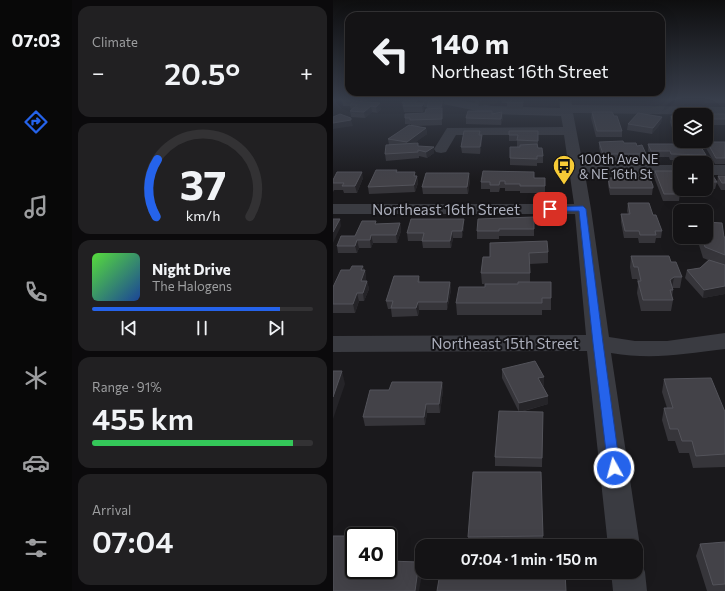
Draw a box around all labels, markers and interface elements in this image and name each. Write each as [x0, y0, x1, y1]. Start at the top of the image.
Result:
text: 140 m [431, 26, 509, 60]
icon: left [365, 28, 417, 80]
text: 07:03 [12, 29, 60, 51]
text: Climate [92, 34, 138, 50]
text: 20.5° [164, 54, 240, 91]
text: − [92, 59, 105, 86]
text: + [300, 59, 313, 86]
text: Northeast 16th Street [431, 60, 609, 82]
icon: directions [22, 108, 50, 136]
map controls [673, 108, 713, 244]
button: layers [673, 108, 713, 148]
place label: 100th Ave NE & NE 16th St [579, 151, 659, 182]
bus stop icon: 100th Ave NE & NE 16th St [551, 153, 577, 186]
button: + [673, 156, 713, 196]
text: 37 [179, 157, 226, 208]
pin [533, 192, 567, 226]
icon: music [22, 193, 50, 221]
icon: arrive [539, 198, 561, 220]
street label: Northeast 16th Street [372, 200, 520, 218]
button: − [673, 204, 713, 244]
text: km/h [185, 205, 220, 223]
text: Night Drive [152, 260, 231, 278]
icon: phone [22, 278, 50, 306]
text: The Halogens [152, 278, 232, 294]
icon: previous [118, 317, 140, 339]
icon: pause [191, 317, 213, 339]
icon: next [265, 317, 287, 339]
street label: Northeast 15th Street [431, 334, 579, 352]
icon: climate [22, 364, 50, 392]
text: Range · 91% [92, 379, 162, 395]
text: 455 km [92, 399, 194, 436]
position arrow [593, 447, 635, 489]
icon: car [22, 449, 50, 477]
text: Arrival [92, 502, 131, 518]
text: 07:04 [92, 522, 174, 559]
speed limit sign: 40 [345, 527, 397, 579]
icon: filters [22, 534, 50, 562]
text: 07:04 · 1 min · 150 m [461, 550, 597, 568]

